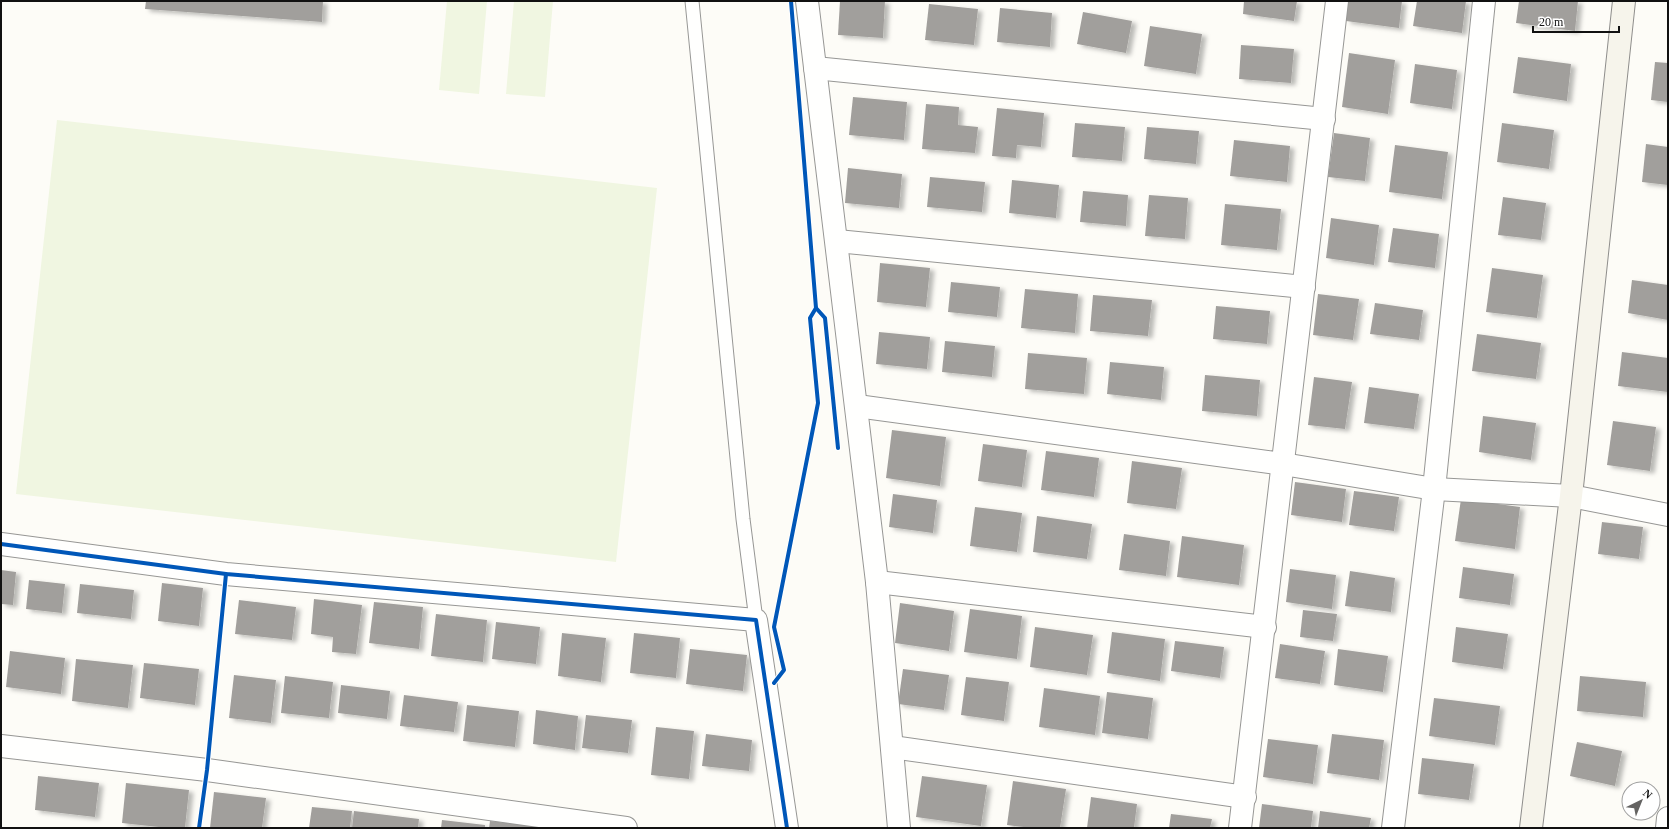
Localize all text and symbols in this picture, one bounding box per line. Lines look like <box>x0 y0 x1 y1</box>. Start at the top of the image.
scale bar <box>1533 8 1619 34</box>
text: 20 m <box>1539 15 1564 29</box>
north arrow <box>1621 781 1661 821</box>
text: N <box>1641 787 1655 801</box>

